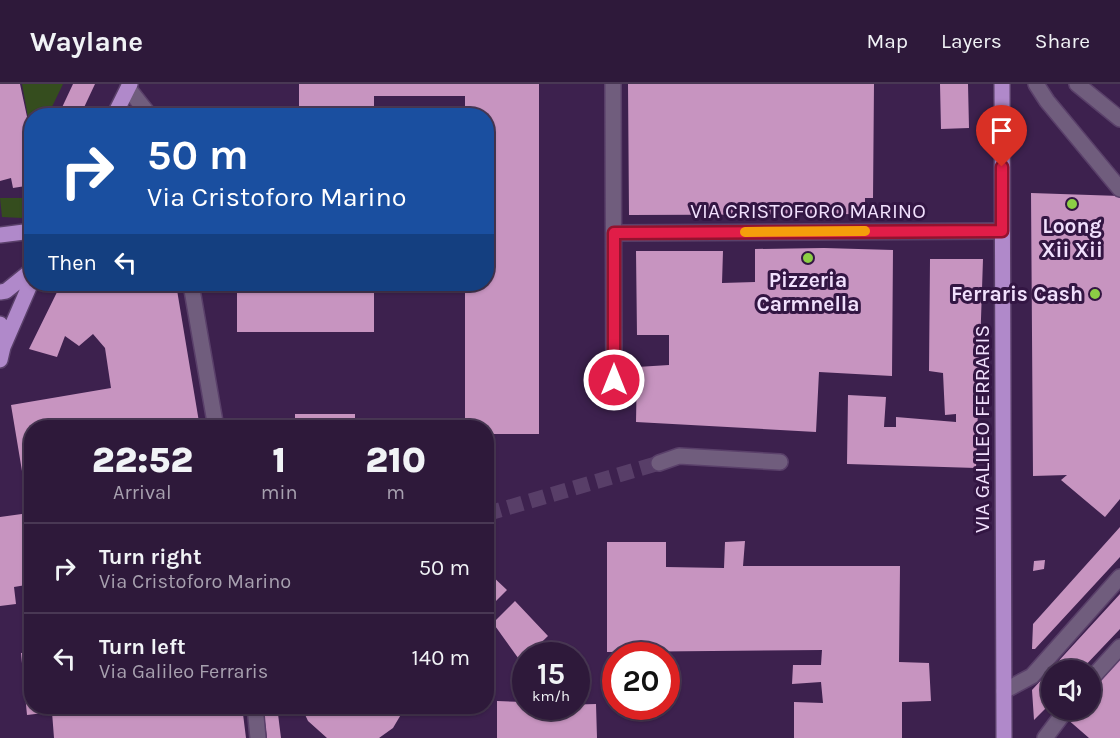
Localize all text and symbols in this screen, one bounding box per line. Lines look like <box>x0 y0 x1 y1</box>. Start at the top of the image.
text: Waylane <box>30 25 143 58</box>
text: Map <box>866 29 908 53</box>
text: Layers <box>941 29 1002 53</box>
text: Share <box>1035 29 1090 53</box>
pin <box>976 105 1027 167</box>
icon: arrive <box>985 114 1018 147</box>
text: 50 m <box>147 130 249 180</box>
icon: right <box>48 132 126 210</box>
text: Via Cristoforo Marino <box>147 181 406 213</box>
marker: Loong Xii Xii <box>1065 197 1079 211</box>
street label: VIA CRISTOFORO MARINO <box>690 199 926 223</box>
place label: Loong Xii Xii <box>1041 214 1103 262</box>
icon: left <box>109 246 142 279</box>
text: Then <box>48 250 97 276</box>
marker: Pizzeria Carmnella <box>801 251 815 265</box>
place label: Pizzeria Carmnella <box>756 268 860 316</box>
place label: Ferraris Cash <box>951 282 1083 306</box>
marker: Ferraris Cash <box>1088 287 1102 301</box>
street label: VIA GALILEO FERRARIS <box>970 325 994 533</box>
position arrow <box>582 348 646 412</box>
text: 22:52 <box>92 439 193 481</box>
text: 1 <box>272 439 286 481</box>
text: 210 <box>365 439 426 481</box>
text: Arrival <box>113 481 172 504</box>
text: min <box>261 481 297 504</box>
text: m <box>386 481 405 504</box>
text: Turn right <box>99 544 202 570</box>
icon: right <box>48 552 81 585</box>
text: 50 m <box>419 555 470 581</box>
text: Via Cristoforo Marino <box>99 570 291 593</box>
text: Turn left <box>99 634 186 660</box>
icon: left <box>48 642 81 675</box>
speed limit sign: 20 <box>602 642 680 720</box>
text: 140 m <box>412 645 470 671</box>
text: 15 <box>537 656 565 692</box>
text: Via Galileo Ferraris <box>99 660 268 683</box>
map controls <box>1041 660 1101 720</box>
button: sound <box>1041 660 1101 720</box>
text: km/h <box>532 687 570 705</box>

